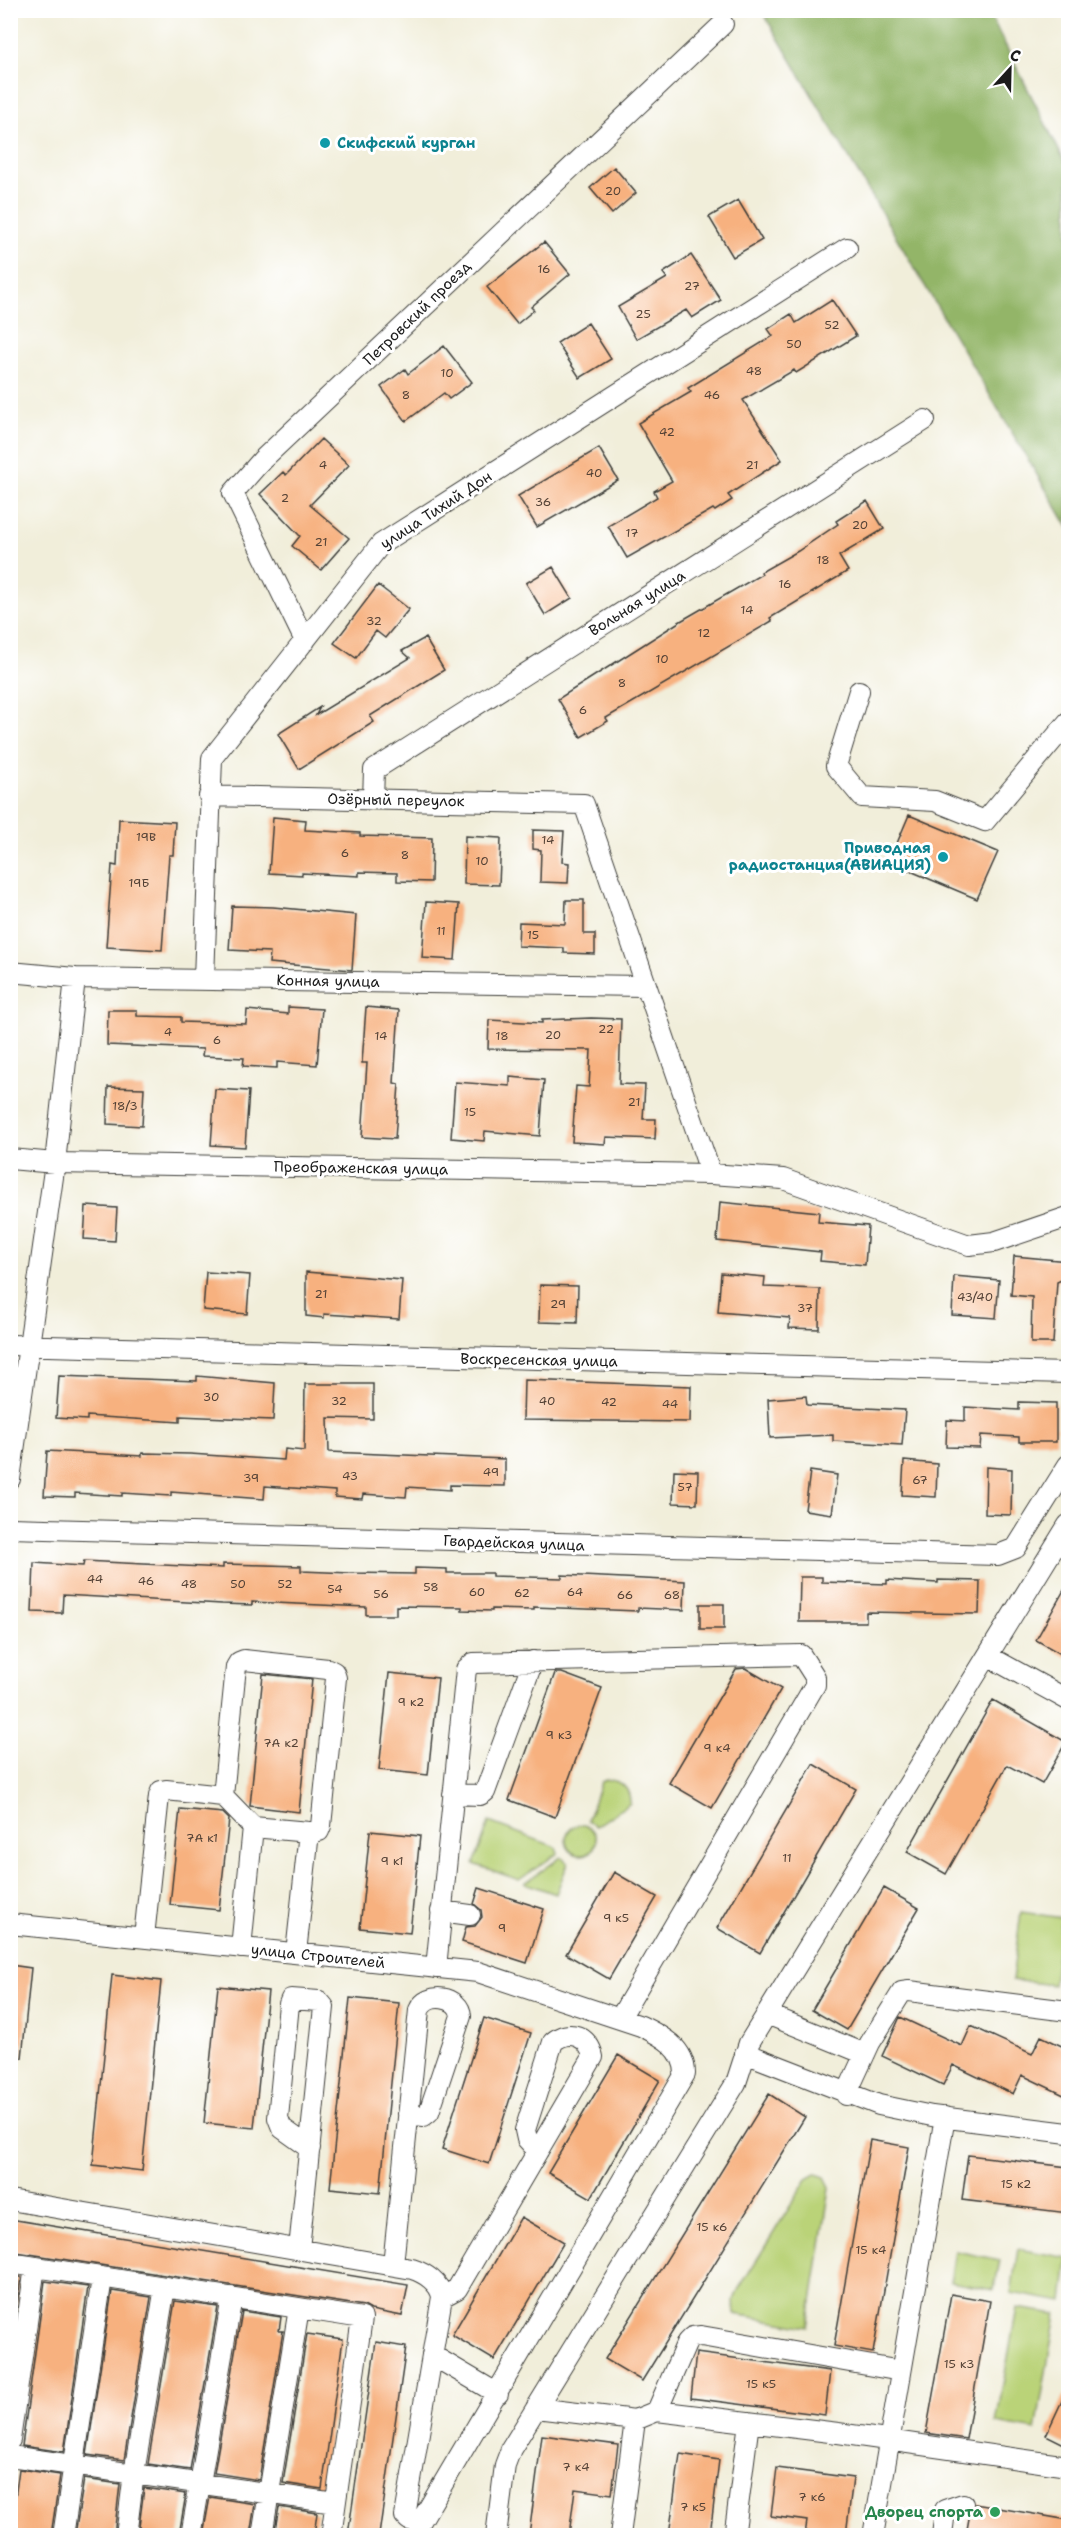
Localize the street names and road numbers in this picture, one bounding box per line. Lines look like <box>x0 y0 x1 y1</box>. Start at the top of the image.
street label: Петровский проезд <box>359 256 475 370</box>
street label: улица Тихий Дон <box>376 466 496 554</box>
street label: Вольная улица <box>585 565 690 641</box>
street label: Озёрный переулок <box>327 789 465 811</box>
street label: Конная улица <box>276 970 381 992</box>
street label: Преображенская улица <box>274 1156 449 1180</box>
street label: Воскресенская улица <box>460 1349 619 1371</box>
street label: Гвардейская улица <box>443 1531 586 1555</box>
street label: улица Строителей <box>250 1939 386 1973</box>

